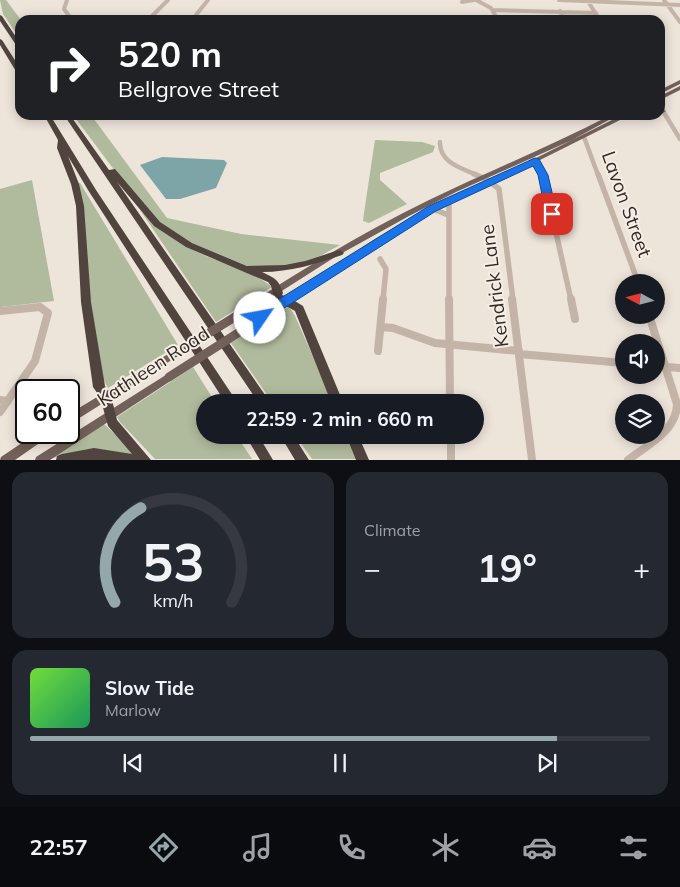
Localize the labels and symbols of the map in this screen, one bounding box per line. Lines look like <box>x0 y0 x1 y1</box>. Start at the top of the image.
street label: Lavon Street <box>597 148 657 261</box>
pin <box>531 193 573 235</box>
street label: Kendrick Lane <box>475 223 513 349</box>
north arrow <box>615 274 665 324</box>
position arrow <box>233 291 285 343</box>
street label: Kathleen Road <box>92 321 214 411</box>
speed limit sign: 60 <box>15 379 80 444</box>

